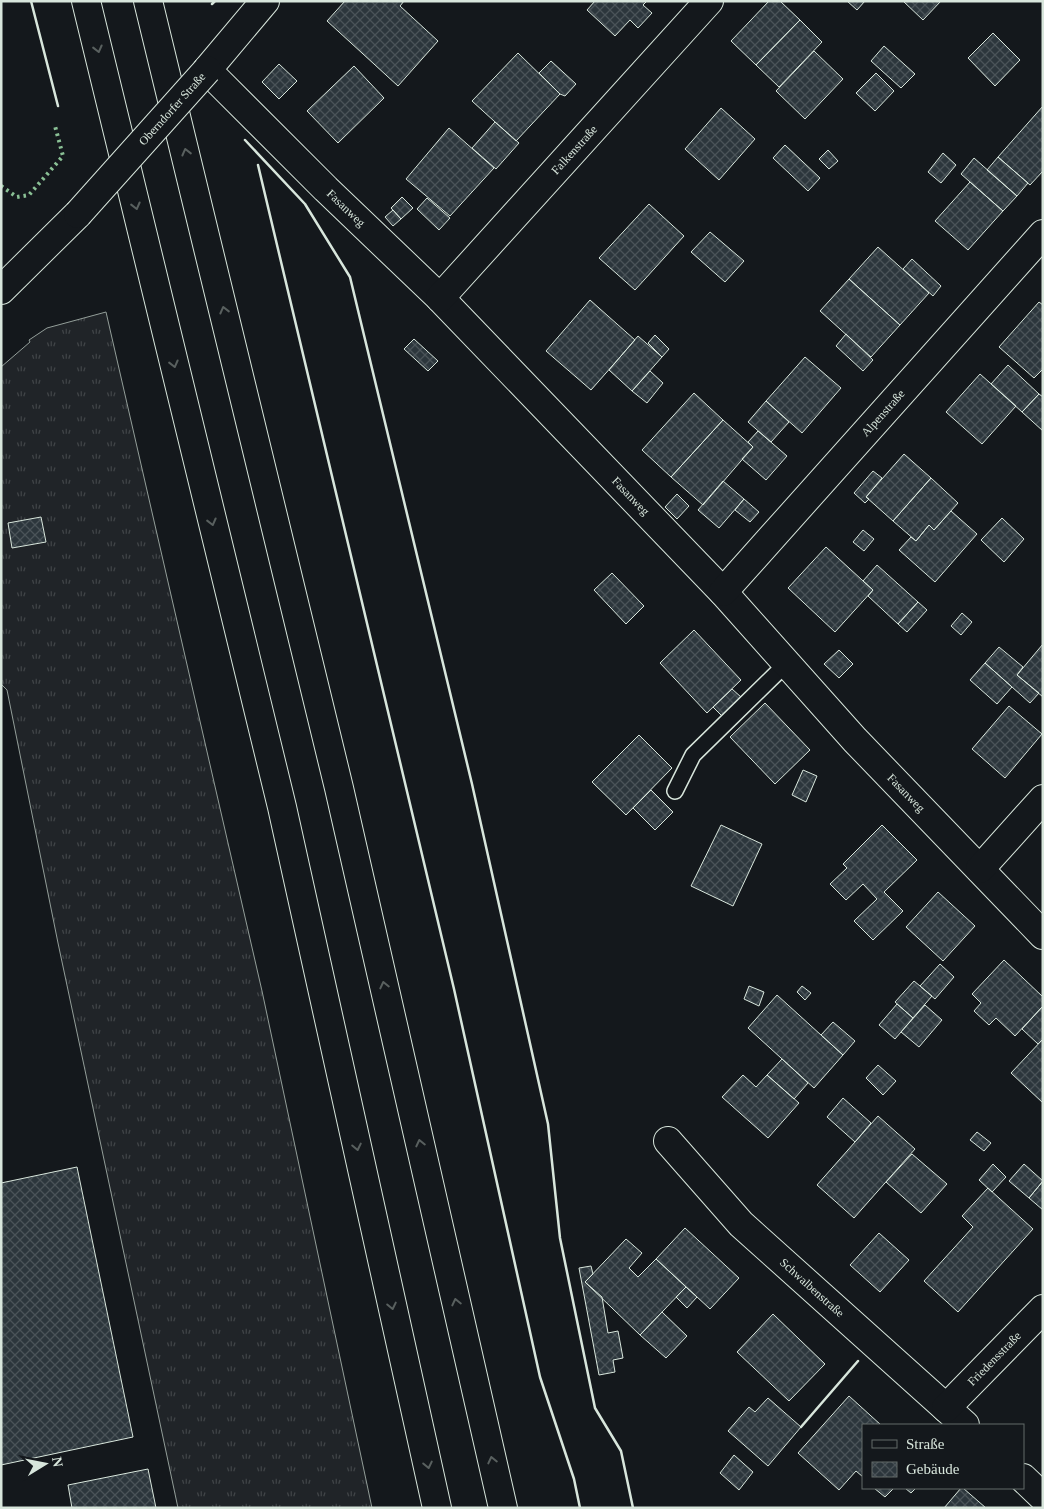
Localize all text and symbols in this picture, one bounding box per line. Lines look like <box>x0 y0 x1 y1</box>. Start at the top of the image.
one-way arrow <box>92 44 103 53</box>
street label: Oberndorfer Straße <box>136 70 208 148</box>
street label: Falkenstraße <box>548 122 600 177</box>
one-way arrow <box>181 147 192 156</box>
street label: Fasanweg <box>324 186 368 230</box>
one-way arrow <box>130 202 141 211</box>
one-way arrow <box>219 305 230 314</box>
one-way arrow <box>168 360 179 369</box>
street label: Alpenstraße <box>858 387 907 439</box>
street label: Fasanweg <box>609 474 652 518</box>
one-way arrow <box>207 518 217 526</box>
street label: Fasanweg <box>884 771 928 815</box>
one-way arrow <box>379 980 390 989</box>
one-way arrow <box>415 1139 426 1148</box>
one-way arrow <box>351 1143 362 1152</box>
street label: Schwalbenstraße <box>777 1255 847 1320</box>
one-way arrow <box>451 1297 462 1306</box>
one-way arrow <box>387 1302 397 1311</box>
street label: Friedensstraße <box>965 1329 1024 1389</box>
legend <box>862 1424 1024 1489</box>
text: Straße <box>906 1436 945 1452</box>
north arrow <box>20 1439 70 1489</box>
text: N <box>49 1456 66 1468</box>
one-way arrow <box>487 1456 498 1465</box>
one-way arrow <box>422 1460 432 1469</box>
text: Gebäude <box>906 1461 960 1477</box>

